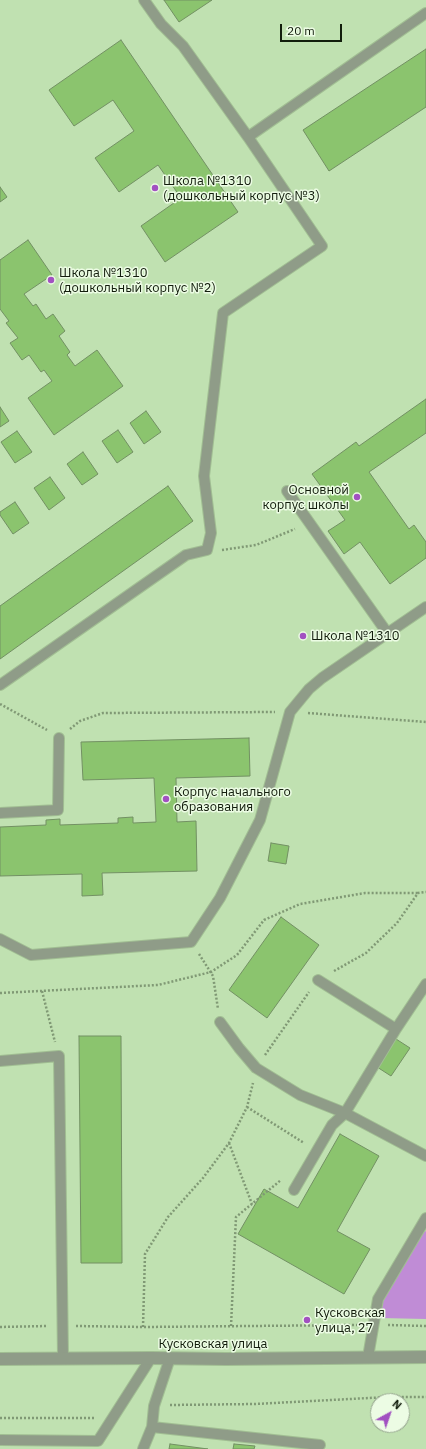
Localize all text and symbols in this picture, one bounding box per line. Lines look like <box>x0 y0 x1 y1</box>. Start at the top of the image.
scale bar <box>282 16 344 42</box>
text: 20 m <box>287 23 315 38</box>
place label: Школа №1310 (дошкольный корпус №3) <box>163 173 320 204</box>
marker: Школа №1310 (дошкольный корпус №3) <box>150 183 160 193</box>
place label: Школа №1310 (дошкольный корпус №2) <box>59 265 216 296</box>
marker: Школа №1310 (дошкольный корпус №2) <box>46 275 56 285</box>
place label: Основной корпус школы <box>263 482 349 513</box>
marker: Основной корпус школы <box>352 492 362 502</box>
place label: Школа №1310 <box>311 628 400 644</box>
marker: Школа №1310 <box>298 631 308 641</box>
place label: Корпус начального образования <box>174 784 291 815</box>
marker: Корпус начального образования <box>161 794 171 804</box>
place label: Кусковская улица, 27 <box>315 1305 385 1336</box>
marker: Кусковская улица, 27 <box>302 1315 312 1325</box>
street label: Кусковская улица <box>158 1336 268 1352</box>
north arrow <box>370 1393 410 1433</box>
text: N <box>390 1397 405 1412</box>

